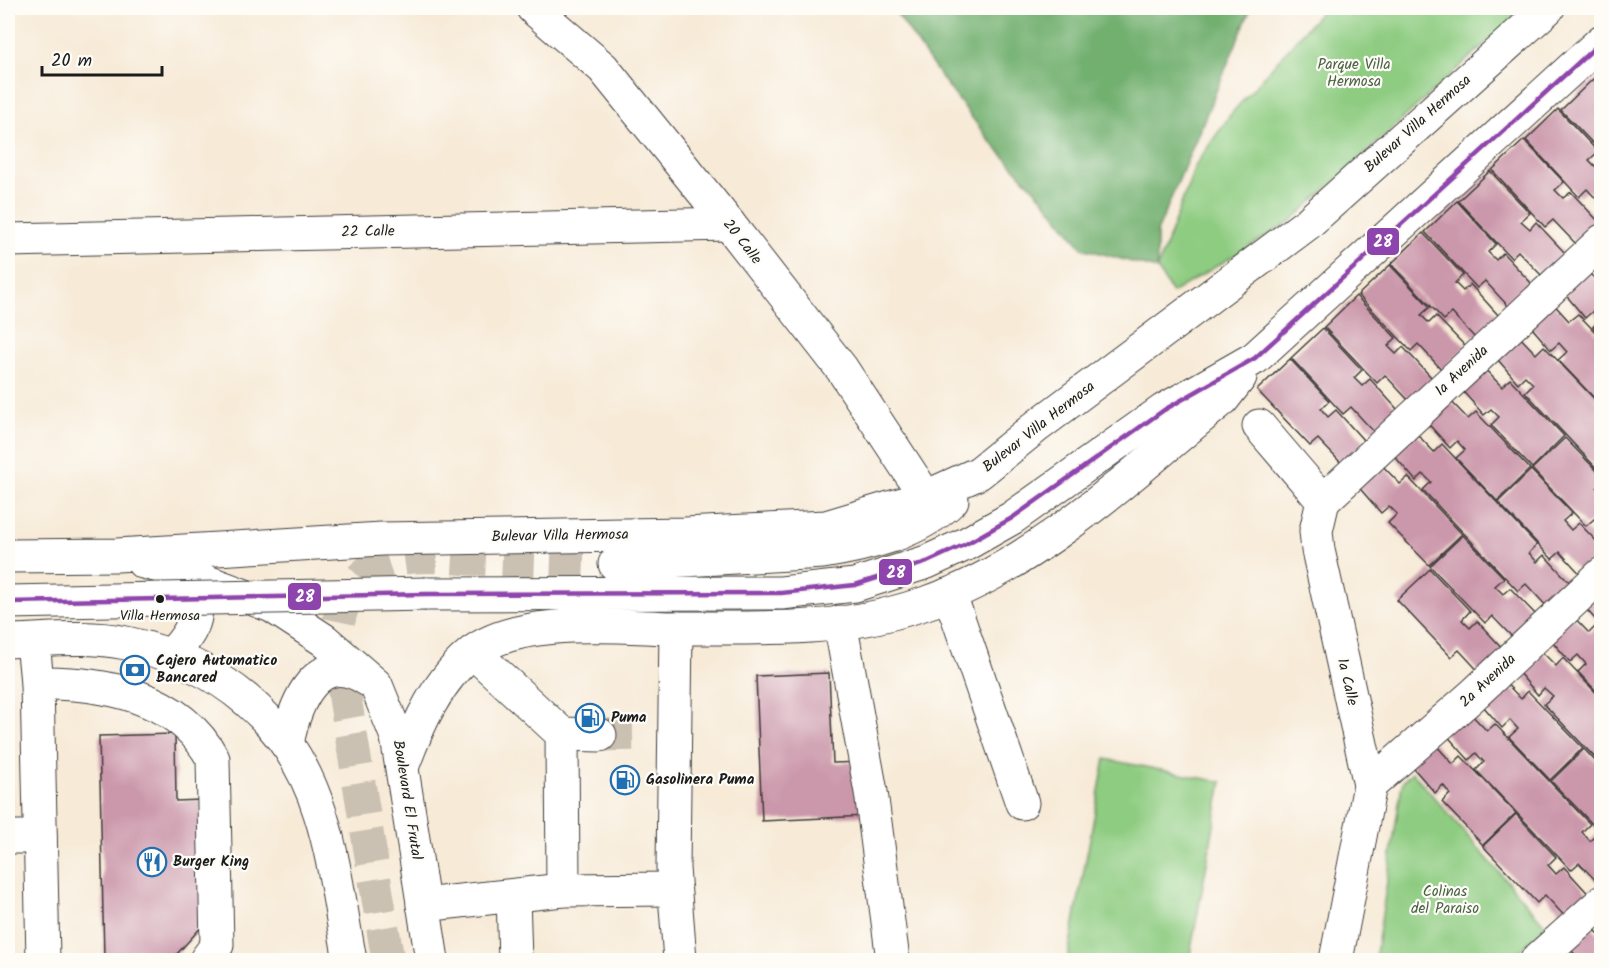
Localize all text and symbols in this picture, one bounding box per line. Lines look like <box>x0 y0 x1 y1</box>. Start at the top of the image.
scale bar <box>42 39 162 77</box>
text: 20 m <box>51 47 92 76</box>
park label: Parque Villa Hermosa <box>1317 53 1391 94</box>
street label: Bulevar Villa Hermosa <box>1359 69 1477 179</box>
street label: 20 Calle <box>716 214 768 270</box>
street label: 22 Calle <box>341 220 395 244</box>
line badge: 28 <box>1366 227 1400 256</box>
text: 28 <box>1374 230 1393 255</box>
street label: 1a Avenida <box>1430 340 1494 402</box>
street label: Bulevar Villa Hermosa <box>977 375 1101 479</box>
street label: Bulevar Villa Hermosa <box>491 523 629 549</box>
line badge: 28 <box>878 558 913 586</box>
text: 28 <box>887 561 906 586</box>
line badge: 28 <box>287 582 322 611</box>
text: 28 <box>296 585 315 610</box>
marker: Villa Hermosa <box>154 593 166 605</box>
place label: Villa Hermosa <box>120 605 200 627</box>
street label: 2a Avenida <box>1454 648 1522 714</box>
place label: Cajero Automatico Bancared <box>156 649 277 690</box>
bank icon: Cajero Automatico Bancared <box>119 654 151 686</box>
street label: 1a Calle <box>1330 656 1364 708</box>
fuel station icon: Puma <box>574 702 606 734</box>
place label: Puma <box>611 706 647 730</box>
street label: Boulevard El Frutal <box>386 738 428 862</box>
fuel station icon: Gasolinera Puma <box>609 764 641 796</box>
place label: Gasolinera Puma <box>646 768 755 792</box>
restaurant icon: Burger King <box>136 846 168 878</box>
place label: Burger King <box>173 850 249 874</box>
park label: Colinas del Paraiso <box>1411 880 1479 921</box>

